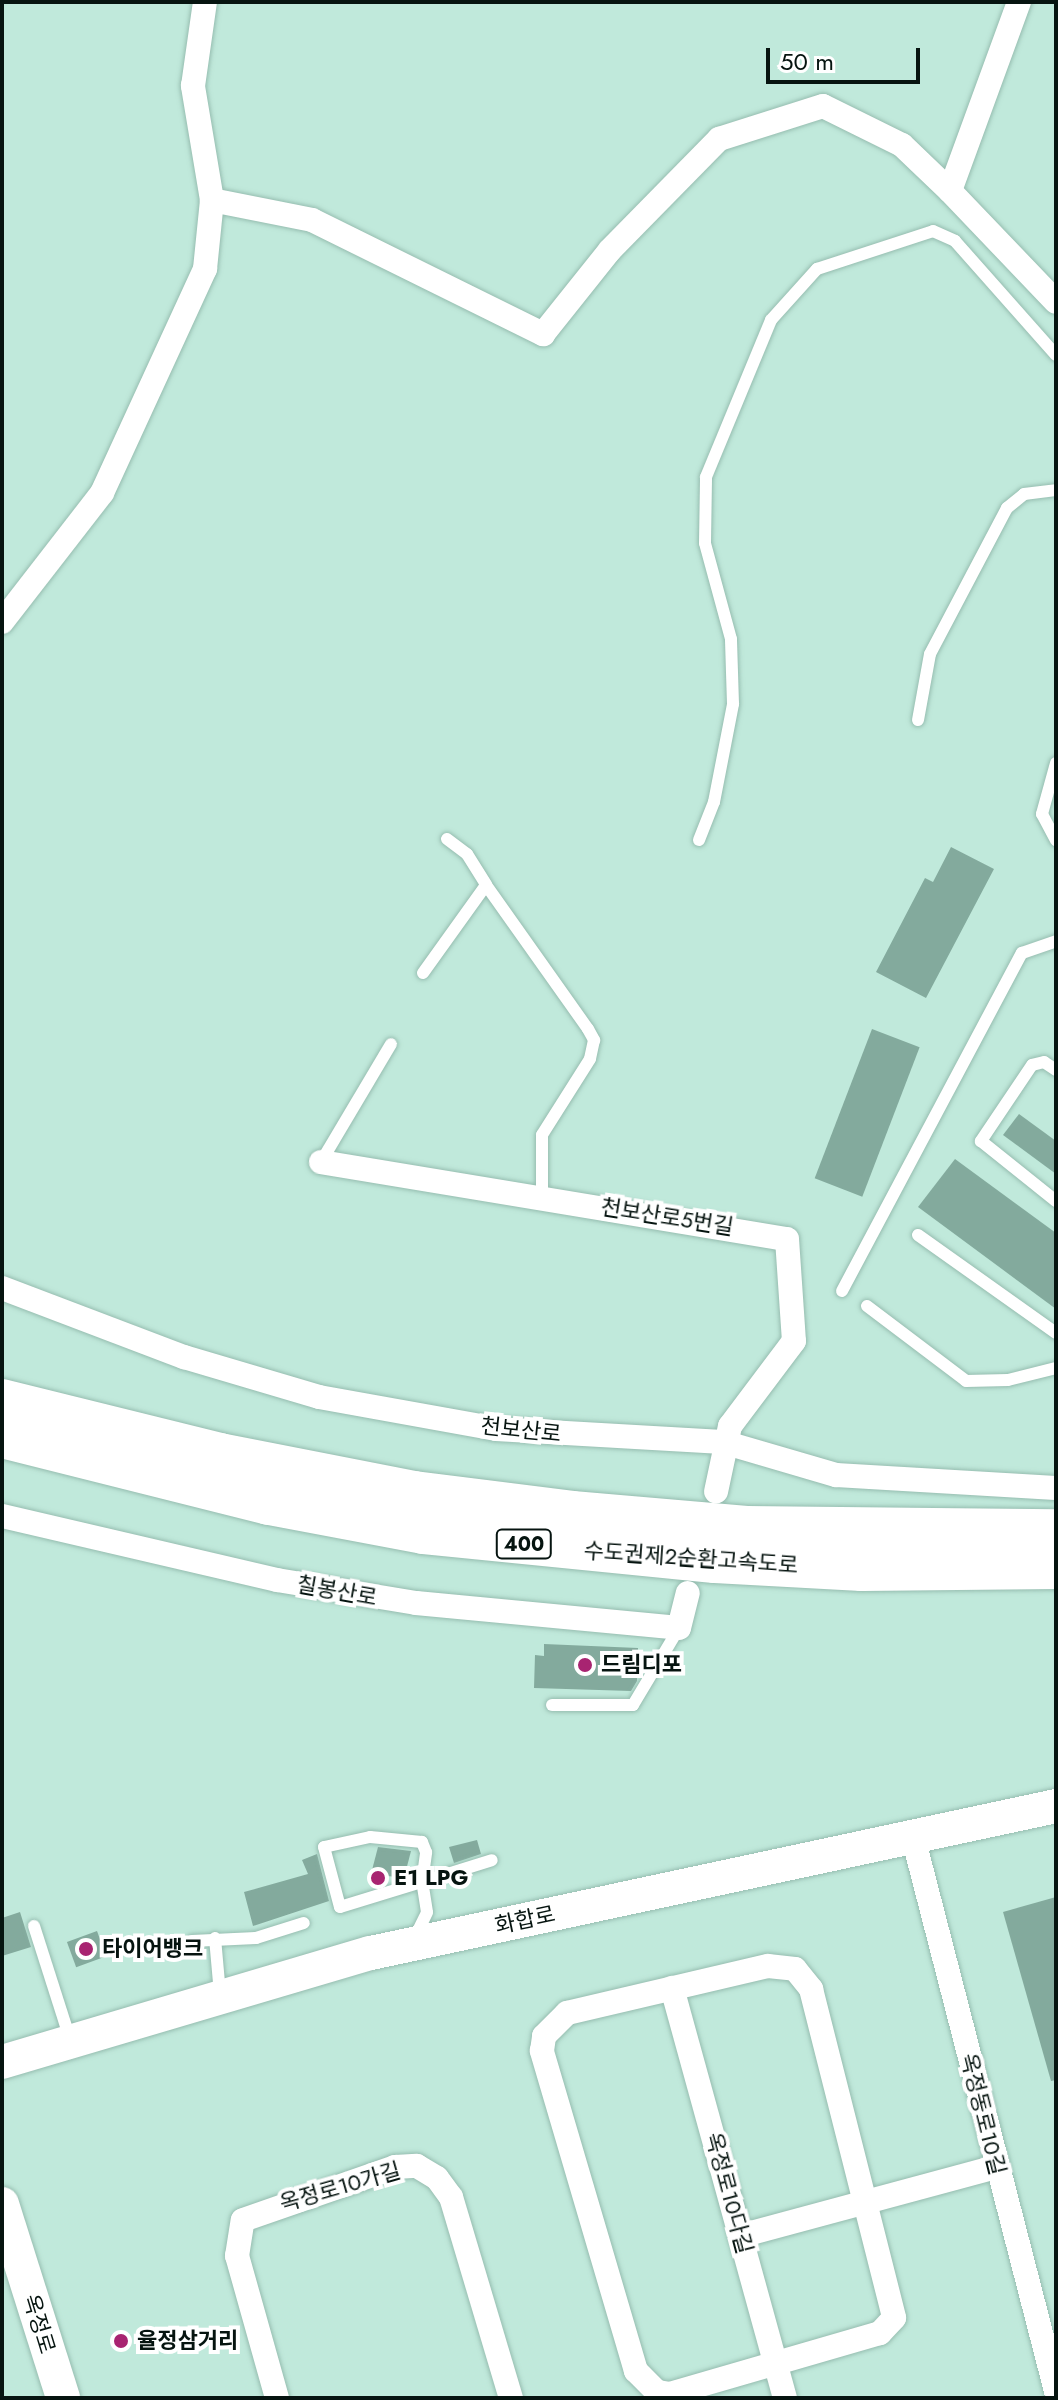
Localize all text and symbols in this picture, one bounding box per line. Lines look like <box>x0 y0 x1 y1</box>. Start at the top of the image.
scale bar <box>770 32 924 82</box>
text: 50 m <box>780 44 834 79</box>
street label: 천보산로5번길 <box>599 1193 735 1241</box>
street label: 천보산로 <box>479 1413 563 1447</box>
road number: 400 <box>494 1528 554 1560</box>
street label: 수도권제2순환고속도로 <box>583 1537 799 1579</box>
street label: 칠봉산로 <box>295 1571 379 1611</box>
place label: 드림디포 <box>601 1652 682 1678</box>
marker: 드림디포 <box>576 1656 594 1674</box>
place label: E1 LPG <box>394 1865 468 1891</box>
marker: E1 LPG <box>369 1869 387 1887</box>
street label: 화합로 <box>493 1901 557 1939</box>
place label: 타이어뱅크 <box>102 1936 203 1962</box>
marker: 타이어뱅크 <box>77 1940 95 1958</box>
street label: 옥정동로10길 <box>955 2051 1011 2177</box>
street label: 옥정로10다길 <box>700 2130 758 2256</box>
street label: 옥정로10가길 <box>277 2157 403 2217</box>
street label: 옥정로 <box>18 2291 60 2357</box>
place label: 율정삼거리 <box>137 2328 238 2354</box>
marker: 율정삼거리 <box>112 2332 130 2350</box>

